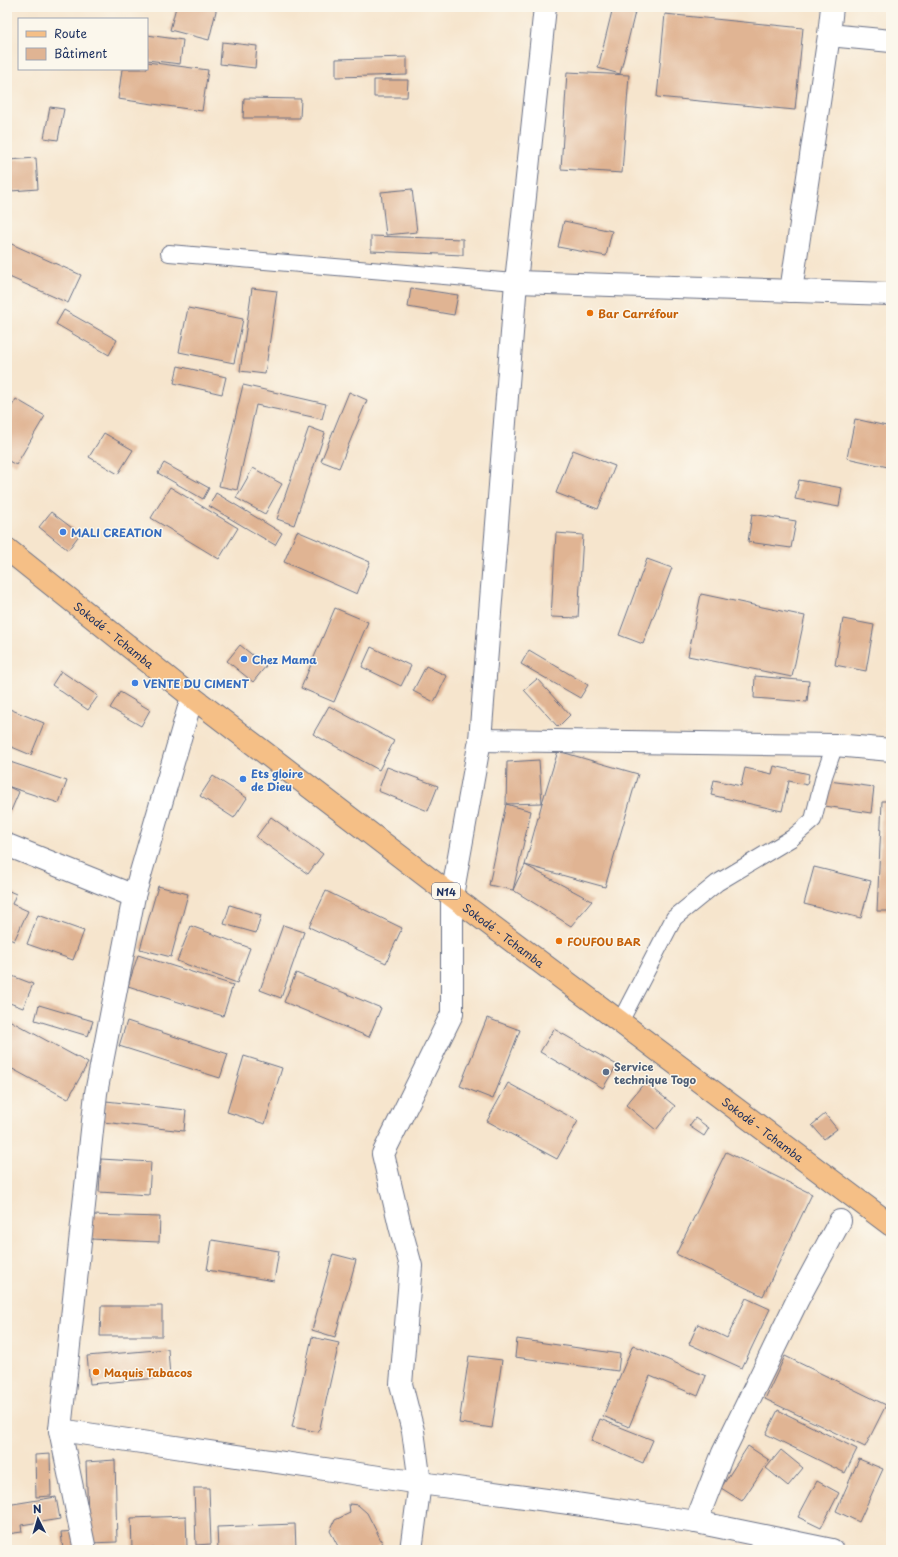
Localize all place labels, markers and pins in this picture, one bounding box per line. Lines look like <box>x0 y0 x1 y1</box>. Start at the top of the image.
place label: Bar Carréfour <box>598 305 679 322</box>
marker: Bar Carréfour <box>585 308 595 318</box>
place label: MALI CREATION <box>71 524 162 541</box>
marker: MALI CREATION <box>58 527 68 537</box>
place label: Chez Mama <box>252 651 317 668</box>
marker: Chez Mama <box>239 654 249 664</box>
place label: VENTE DU CIMENT <box>143 675 249 692</box>
marker: VENTE DU CIMENT <box>130 678 140 688</box>
place label: Ets gloire de Dieu <box>251 765 303 795</box>
marker: Ets gloire de Dieu <box>238 774 248 784</box>
place label: FOUFOU BAR <box>567 933 641 950</box>
marker: FOUFOU BAR <box>554 936 564 946</box>
place label: Service technique Togo <box>614 1058 696 1088</box>
marker: Service technique Togo <box>601 1067 611 1077</box>
place label: Maquis Tabacos <box>104 1364 193 1381</box>
marker: Maquis Tabacos <box>91 1367 101 1377</box>

